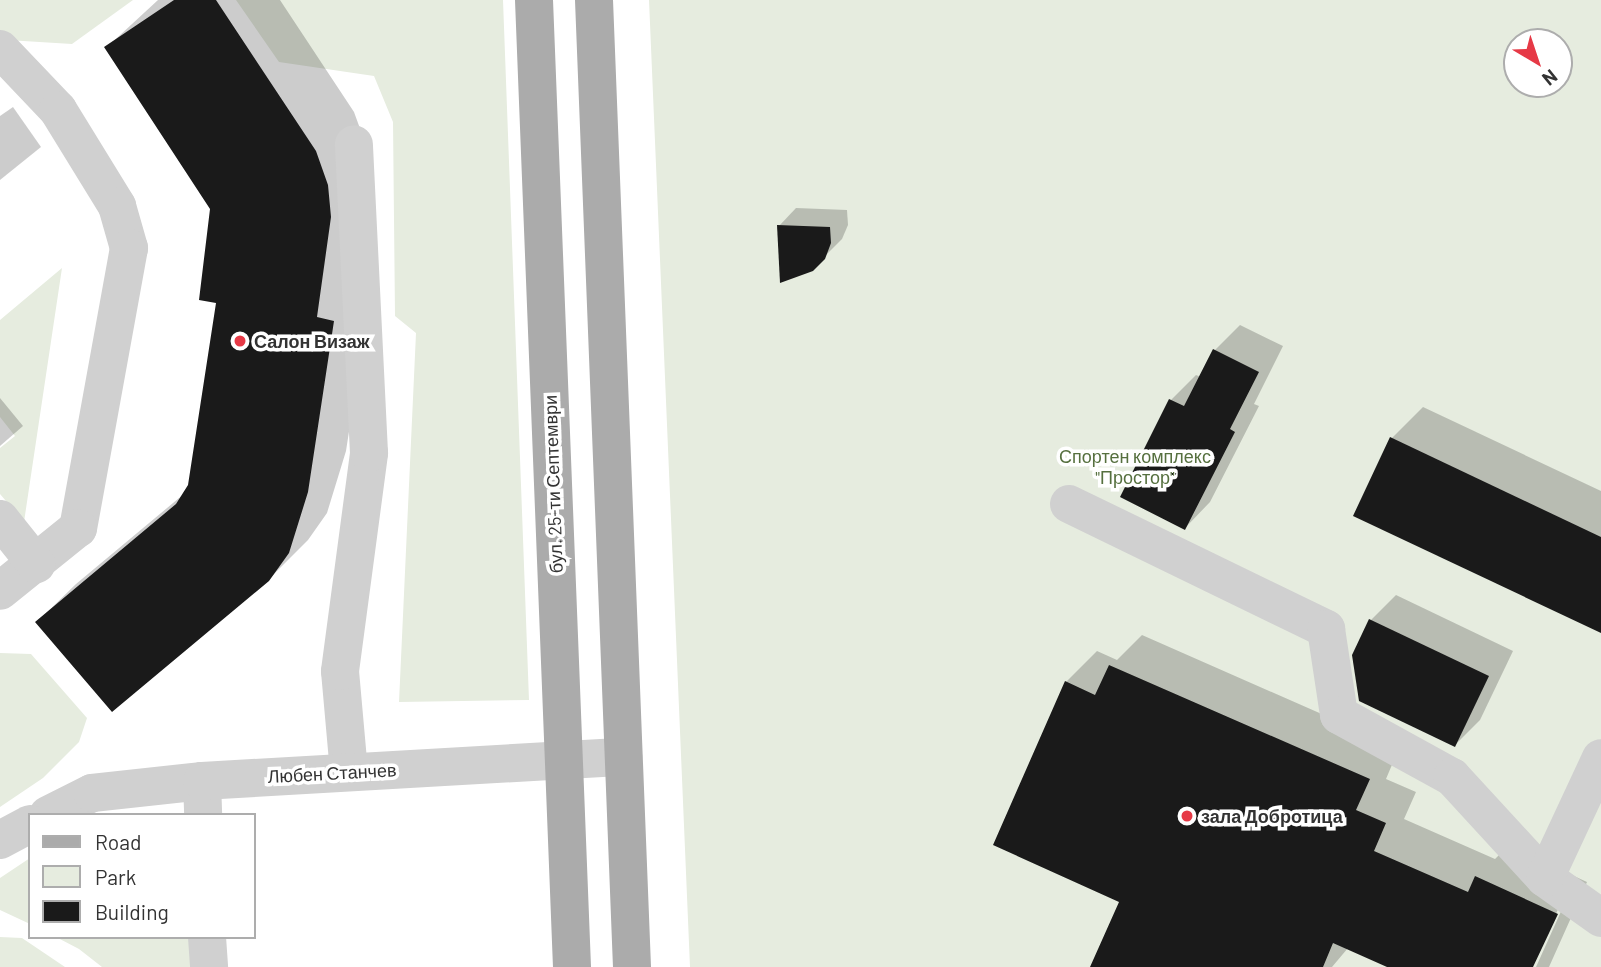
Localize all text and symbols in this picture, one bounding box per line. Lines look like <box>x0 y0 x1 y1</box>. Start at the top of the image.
north arrow <box>1503 28 1573 98</box>
text: N <box>1538 65 1562 91</box>
place label: Салон Визаж <box>254 330 369 352</box>
marker: Салон Визаж <box>232 333 248 349</box>
street label: бул. 25-ти Септември <box>539 395 567 573</box>
park label: Спортен комплекс "Простор" <box>1059 446 1211 489</box>
street label: Любен Станчев <box>267 759 397 787</box>
place label: зала Добротица <box>1201 805 1343 827</box>
marker: зала Добротица <box>1179 808 1195 824</box>
legend <box>28 813 256 939</box>
text: Road <box>95 829 141 854</box>
text: Park <box>95 864 136 889</box>
text: Building <box>95 899 169 924</box>

